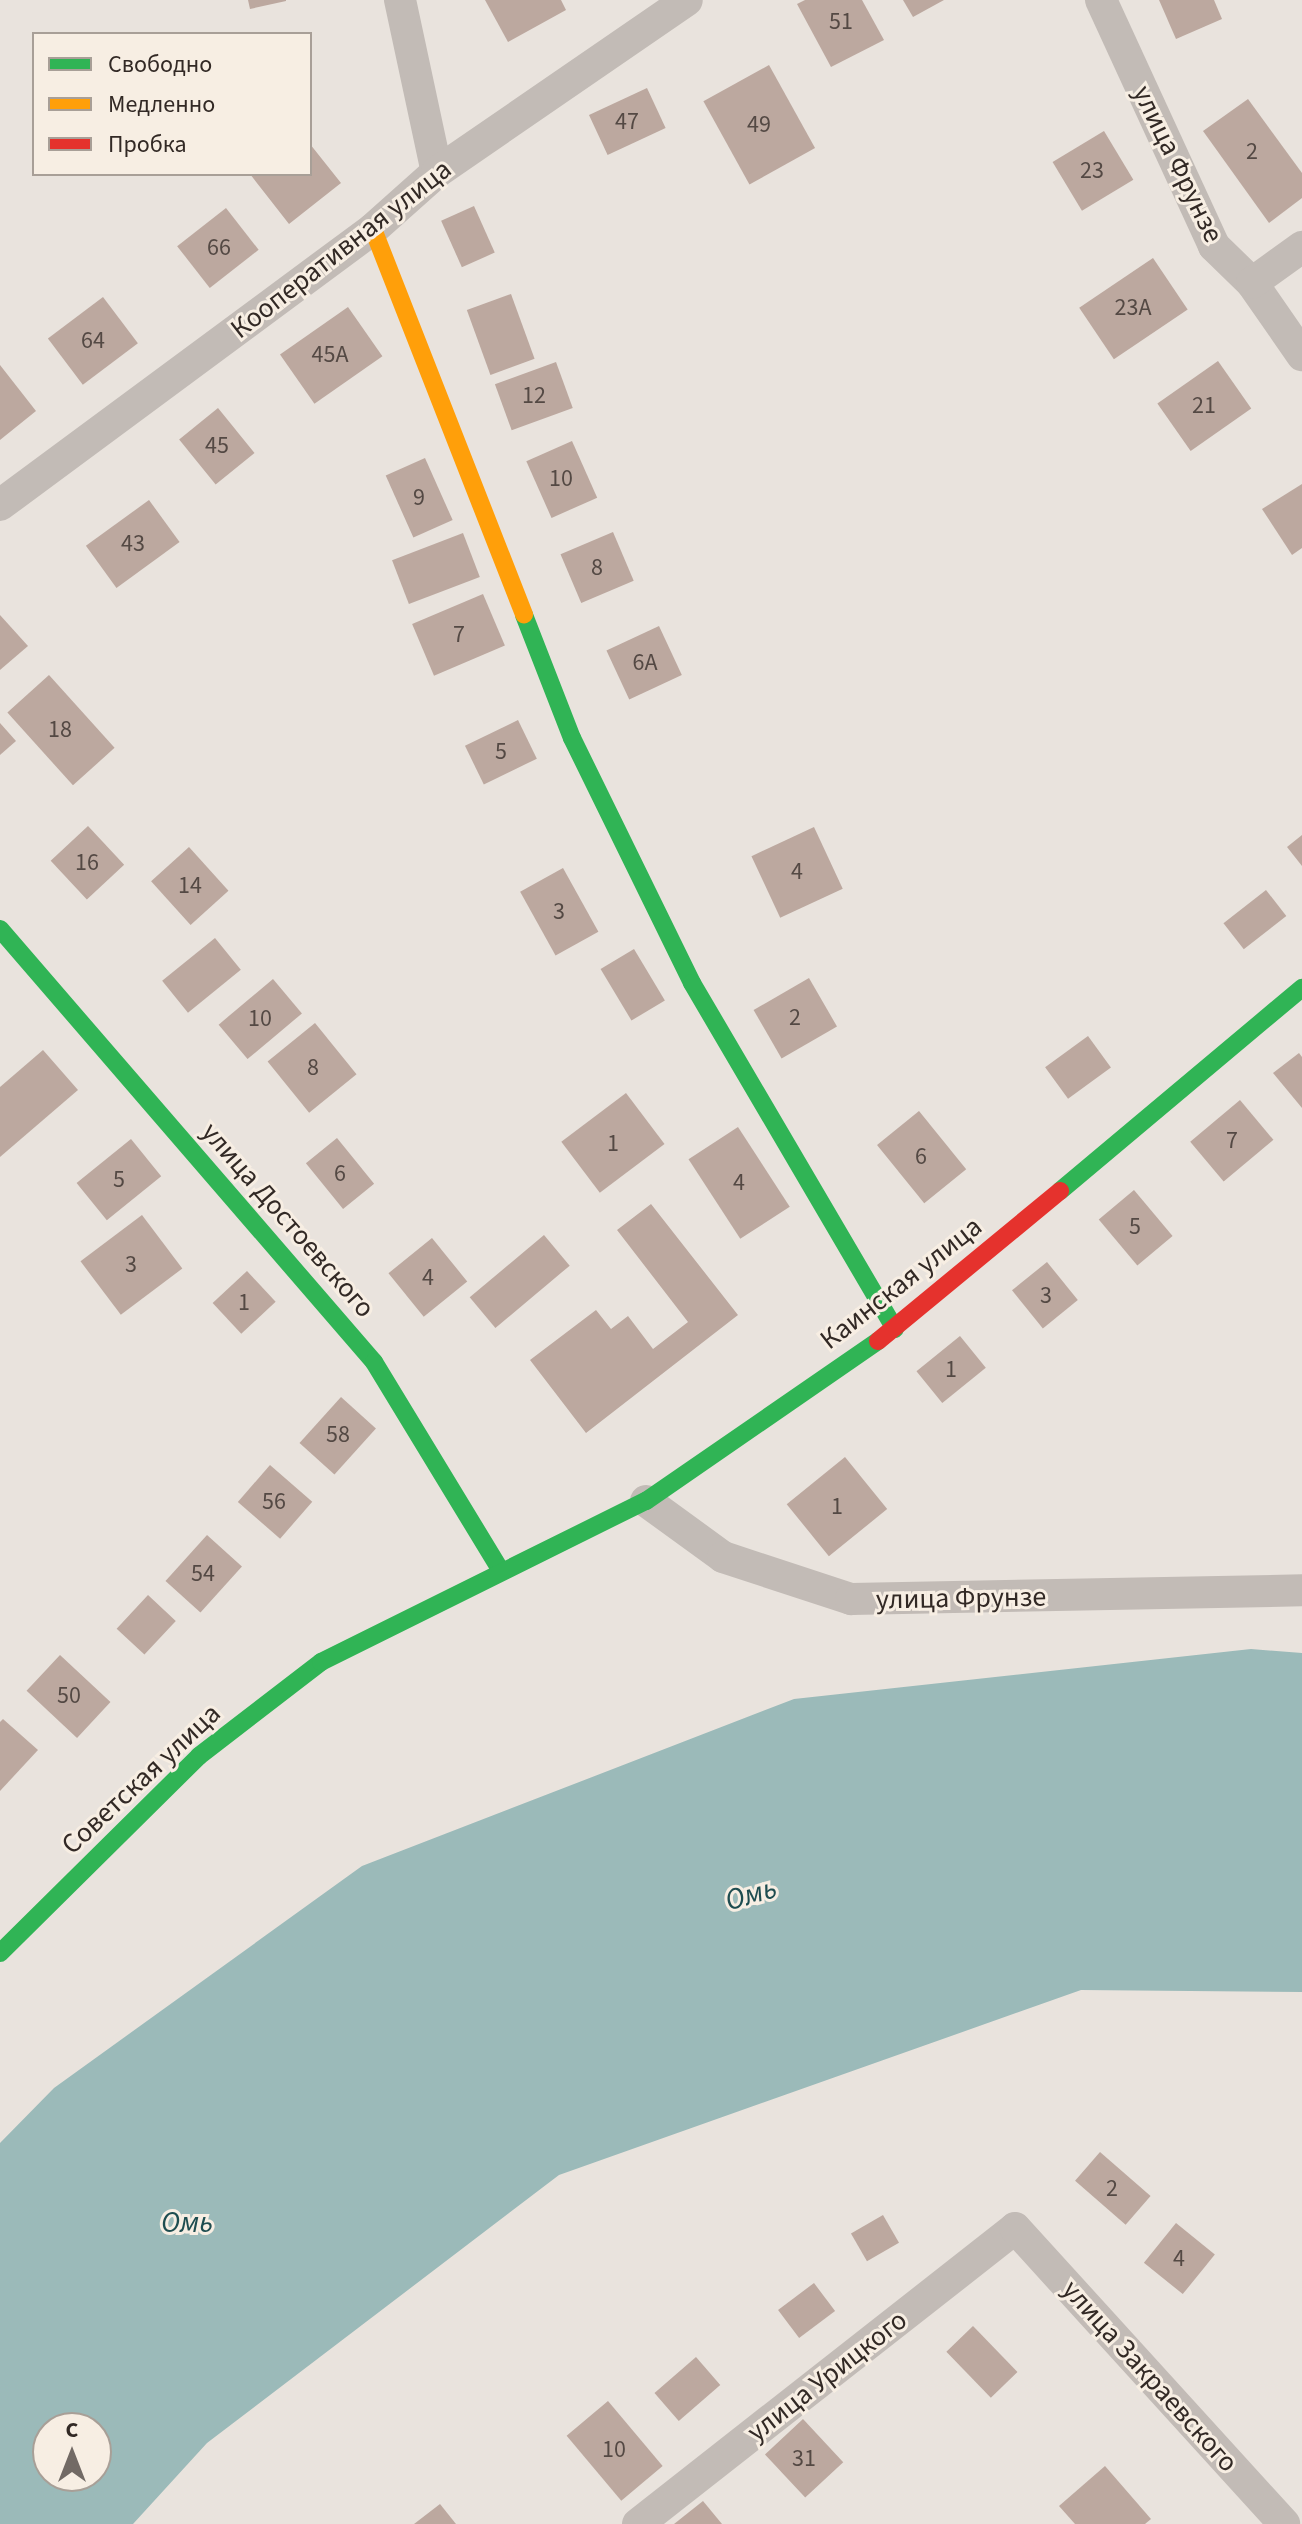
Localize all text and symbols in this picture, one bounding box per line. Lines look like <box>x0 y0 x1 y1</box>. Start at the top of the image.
house number: 51 <box>829 8 853 36</box>
legend <box>32 32 312 176</box>
text: Свободно <box>108 47 212 82</box>
street label: улица Фрунзе <box>1126 80 1230 248</box>
text: Медленно <box>108 87 215 122</box>
house number: 47 <box>615 108 639 136</box>
house number: 49 <box>747 111 771 139</box>
text: Пробка <box>108 127 187 162</box>
house number: 2 <box>1246 138 1258 166</box>
street label: Кооперативная улица <box>224 152 458 346</box>
house number: 23 <box>1080 157 1104 185</box>
house number: 66 <box>207 234 231 262</box>
house number: 23А <box>1115 294 1151 322</box>
house number: 64 <box>81 327 105 355</box>
house number: 45А <box>312 341 348 369</box>
house number: 12 <box>522 382 546 410</box>
house number: 21 <box>1192 392 1216 420</box>
house number: 45 <box>205 432 229 460</box>
house number: 10 <box>549 465 573 493</box>
house number: 9 <box>413 484 425 512</box>
house number: 43 <box>121 530 145 558</box>
house number: 8 <box>591 554 603 582</box>
house number: 7 <box>453 621 465 649</box>
house number: 6А <box>633 649 657 677</box>
house number: 18 <box>48 716 72 744</box>
house number: 5 <box>495 738 507 766</box>
house number: 16 <box>75 849 99 877</box>
house number: 4 <box>791 858 803 886</box>
house number: 14 <box>178 872 202 900</box>
house number: 3 <box>553 898 565 926</box>
house number: 2 <box>789 1004 801 1032</box>
house number: 10 <box>248 1005 272 1033</box>
house number: 8 <box>307 1054 319 1082</box>
street label: улица Достоевского <box>194 1116 382 1324</box>
house number: 7 <box>1226 1127 1238 1155</box>
house number: 1 <box>607 1130 619 1158</box>
house number: 6 <box>915 1143 927 1171</box>
house number: 6 <box>334 1160 346 1188</box>
house number: 5 <box>113 1166 125 1194</box>
house number: 4 <box>733 1169 745 1197</box>
street label: Каинская улица <box>814 1210 988 1356</box>
house number: 5 <box>1129 1213 1141 1241</box>
house number: 3 <box>125 1251 137 1279</box>
house number: 4 <box>422 1264 434 1292</box>
house number: 3 <box>1040 1282 1052 1310</box>
house number: 1 <box>238 1289 250 1317</box>
house number: 1 <box>945 1356 957 1384</box>
house number: 58 <box>326 1421 350 1449</box>
house number: 56 <box>262 1488 286 1516</box>
house number: 1 <box>831 1493 843 1521</box>
house number: 54 <box>191 1560 215 1588</box>
street label: улица Фрунзе <box>876 1580 1046 1616</box>
house number: 50 <box>57 1682 81 1710</box>
street label: Советская улица <box>54 1697 228 1861</box>
water label: Омь <box>721 1871 781 1919</box>
house number: 2 <box>1106 2175 1118 2203</box>
water label: Омь <box>161 2205 213 2241</box>
house number: 4 <box>1173 2245 1185 2273</box>
street label: улица Закраевского <box>1055 2273 1245 2479</box>
street label: улица Урицкого <box>740 2303 914 2449</box>
north arrow <box>32 2412 112 2492</box>
text: С <box>66 2414 78 2446</box>
house number: 10 <box>602 2436 626 2464</box>
house number: 31 <box>792 2445 816 2473</box>

